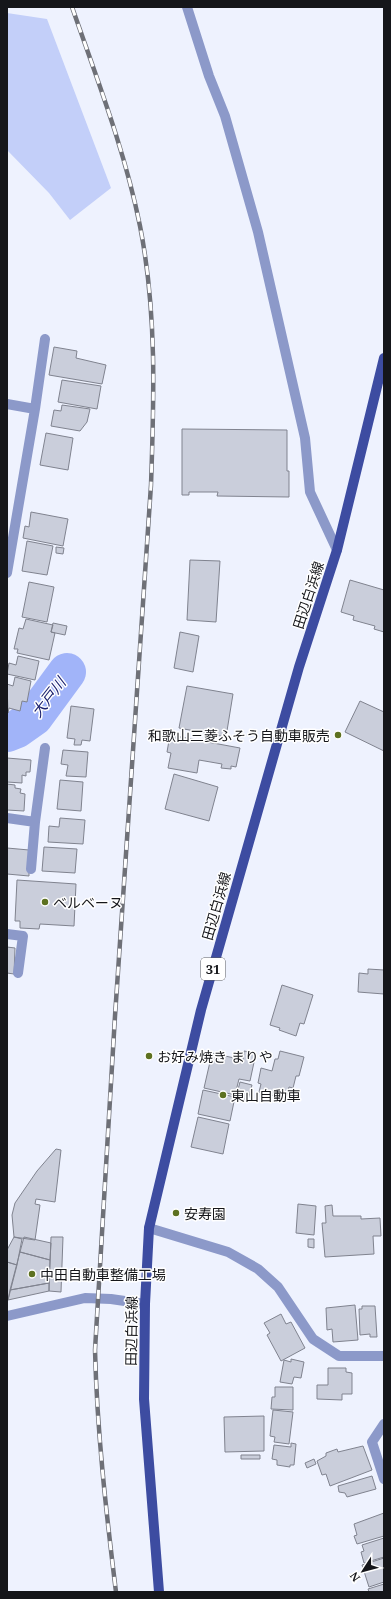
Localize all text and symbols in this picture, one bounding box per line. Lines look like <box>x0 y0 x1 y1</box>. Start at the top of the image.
street label: 田辺白浜線 <box>288 559 328 631</box>
water label: 大戸川 <box>26 672 71 721</box>
place label: 和歌山三菱ふそう自動車販売 <box>148 726 330 745</box>
marker: 和歌山三菱ふそう自動車販売 <box>333 730 343 740</box>
street label: 田辺白浜線 <box>197 870 235 942</box>
place label: ベルベーヌ <box>53 893 123 912</box>
marker: ベルベーヌ <box>40 897 50 907</box>
road number: 31 <box>201 958 225 980</box>
place label: お好み焼き まりや <box>157 1047 273 1066</box>
marker: お好み焼き まりや <box>144 1051 154 1061</box>
place label: 東山自動車 <box>231 1086 301 1105</box>
marker: 東山自動車 <box>218 1090 228 1100</box>
place label: 安寿園 <box>184 1204 226 1223</box>
marker: 安寿園 <box>171 1208 181 1218</box>
place label: 中田自動車整備工場 <box>40 1265 166 1284</box>
marker: 中田自動車整備工場 <box>27 1269 37 1279</box>
street label: 田辺白浜線 <box>121 1296 141 1366</box>
north arrow <box>343 1551 383 1591</box>
text: N <box>346 1569 363 1585</box>

